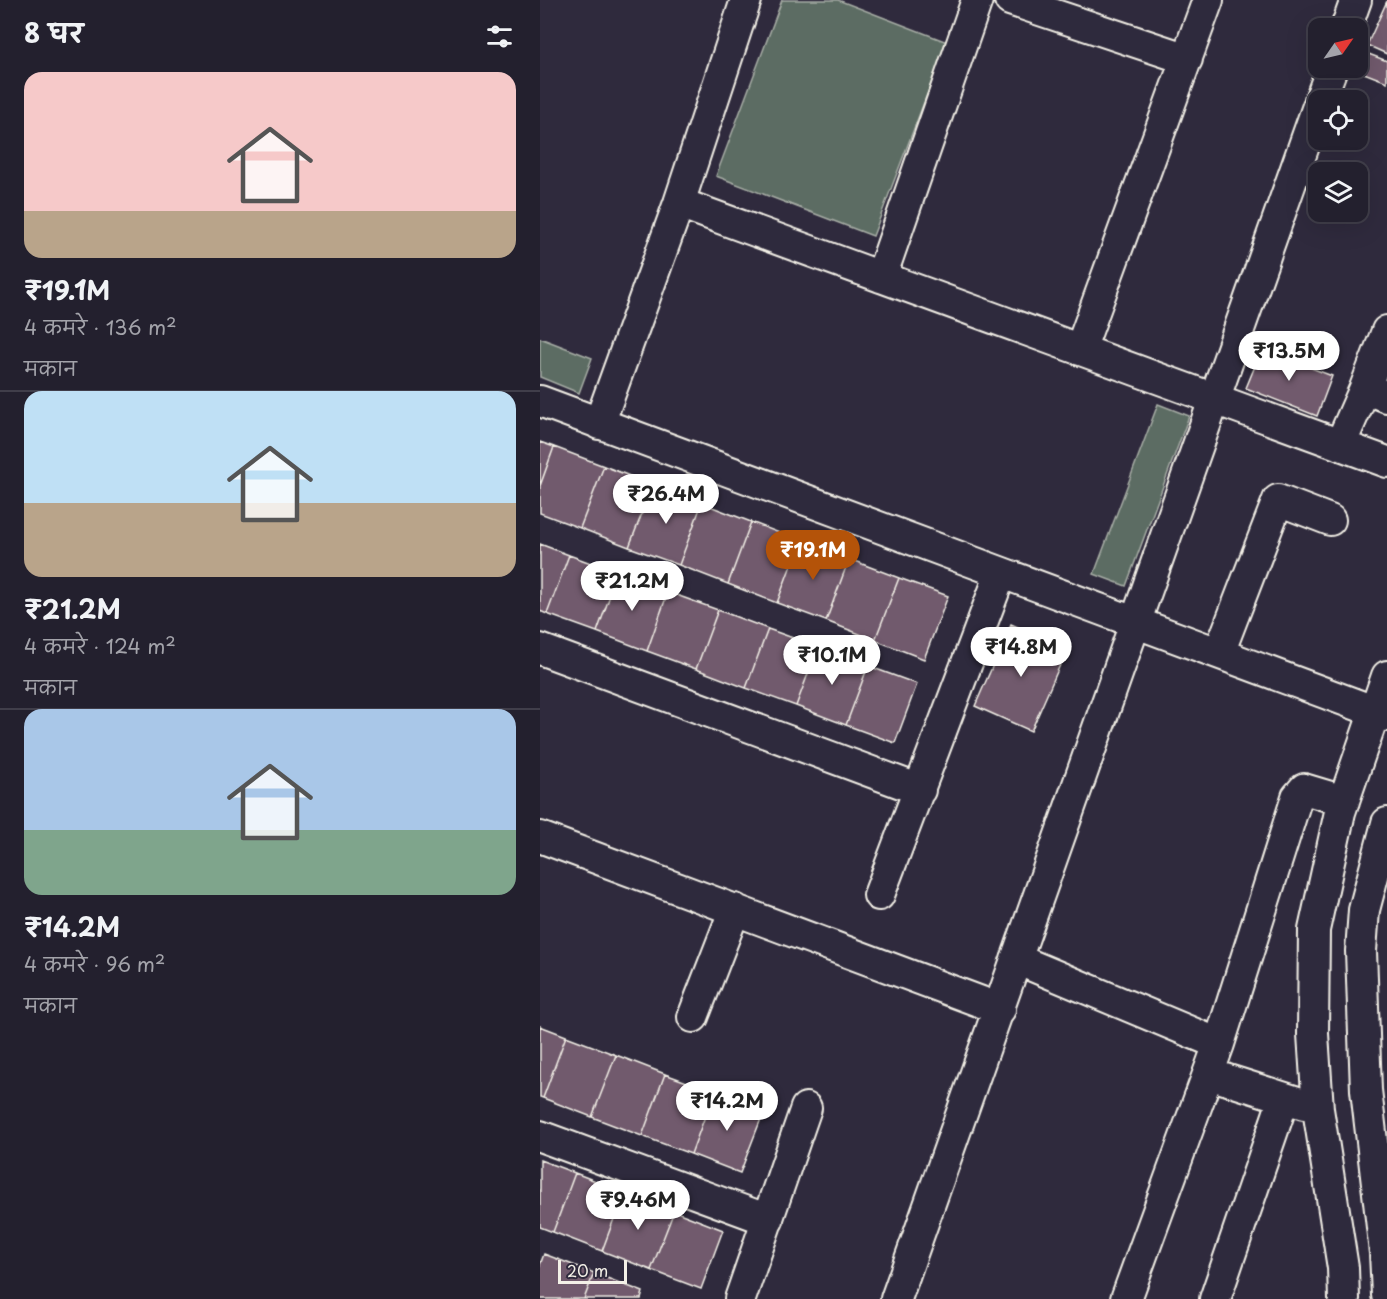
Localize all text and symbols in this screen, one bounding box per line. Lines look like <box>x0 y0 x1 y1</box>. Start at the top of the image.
text: 8 घर <box>24 13 83 52</box>
north arrow <box>1308 18 1368 78</box>
map controls <box>1308 18 1368 222</box>
icon: filters <box>483 20 516 53</box>
button: locate <box>1308 90 1368 150</box>
icon: home <box>216 111 324 219</box>
button: layers <box>1308 162 1368 222</box>
text: ₹19.1M <box>24 270 110 309</box>
text: 4 कमरे · 136 m² <box>24 312 176 342</box>
pin: ₹13.5M <box>1240 331 1338 382</box>
text: ₹13.5M <box>1253 335 1325 365</box>
text: मकान <box>24 353 77 383</box>
icon: home <box>216 430 324 538</box>
pin: ₹26.4M <box>617 474 715 525</box>
text: ₹26.4M <box>627 478 705 508</box>
pin: ₹19.1M <box>764 530 862 581</box>
text: ₹19.1M <box>780 534 846 564</box>
pin: ₹21.2M <box>583 561 681 612</box>
text: ₹21.2M <box>595 565 669 595</box>
text: ₹21.2M <box>24 589 121 628</box>
pin: ₹14.8M <box>972 627 1070 678</box>
text: 4 कमरे · 124 m² <box>24 631 176 661</box>
text: ₹14.8M <box>985 631 1057 661</box>
pin: ₹10.1M <box>783 635 881 686</box>
text: ₹10.1M <box>797 639 867 669</box>
text: मकान <box>24 672 77 702</box>
icon: home <box>216 748 324 856</box>
text: ₹14.2M <box>24 907 120 946</box>
text: 4 कमरे · 96 m² <box>24 949 165 979</box>
text: मकान <box>24 990 77 1020</box>
pin: ₹14.2M <box>678 1081 776 1132</box>
text: ₹14.2M <box>690 1085 764 1115</box>
pin: ₹9.46M <box>589 1180 687 1231</box>
text: ₹9.46M <box>600 1184 676 1214</box>
scale bar <box>558 1257 627 1284</box>
text: 20 m <box>567 1258 608 1282</box>

